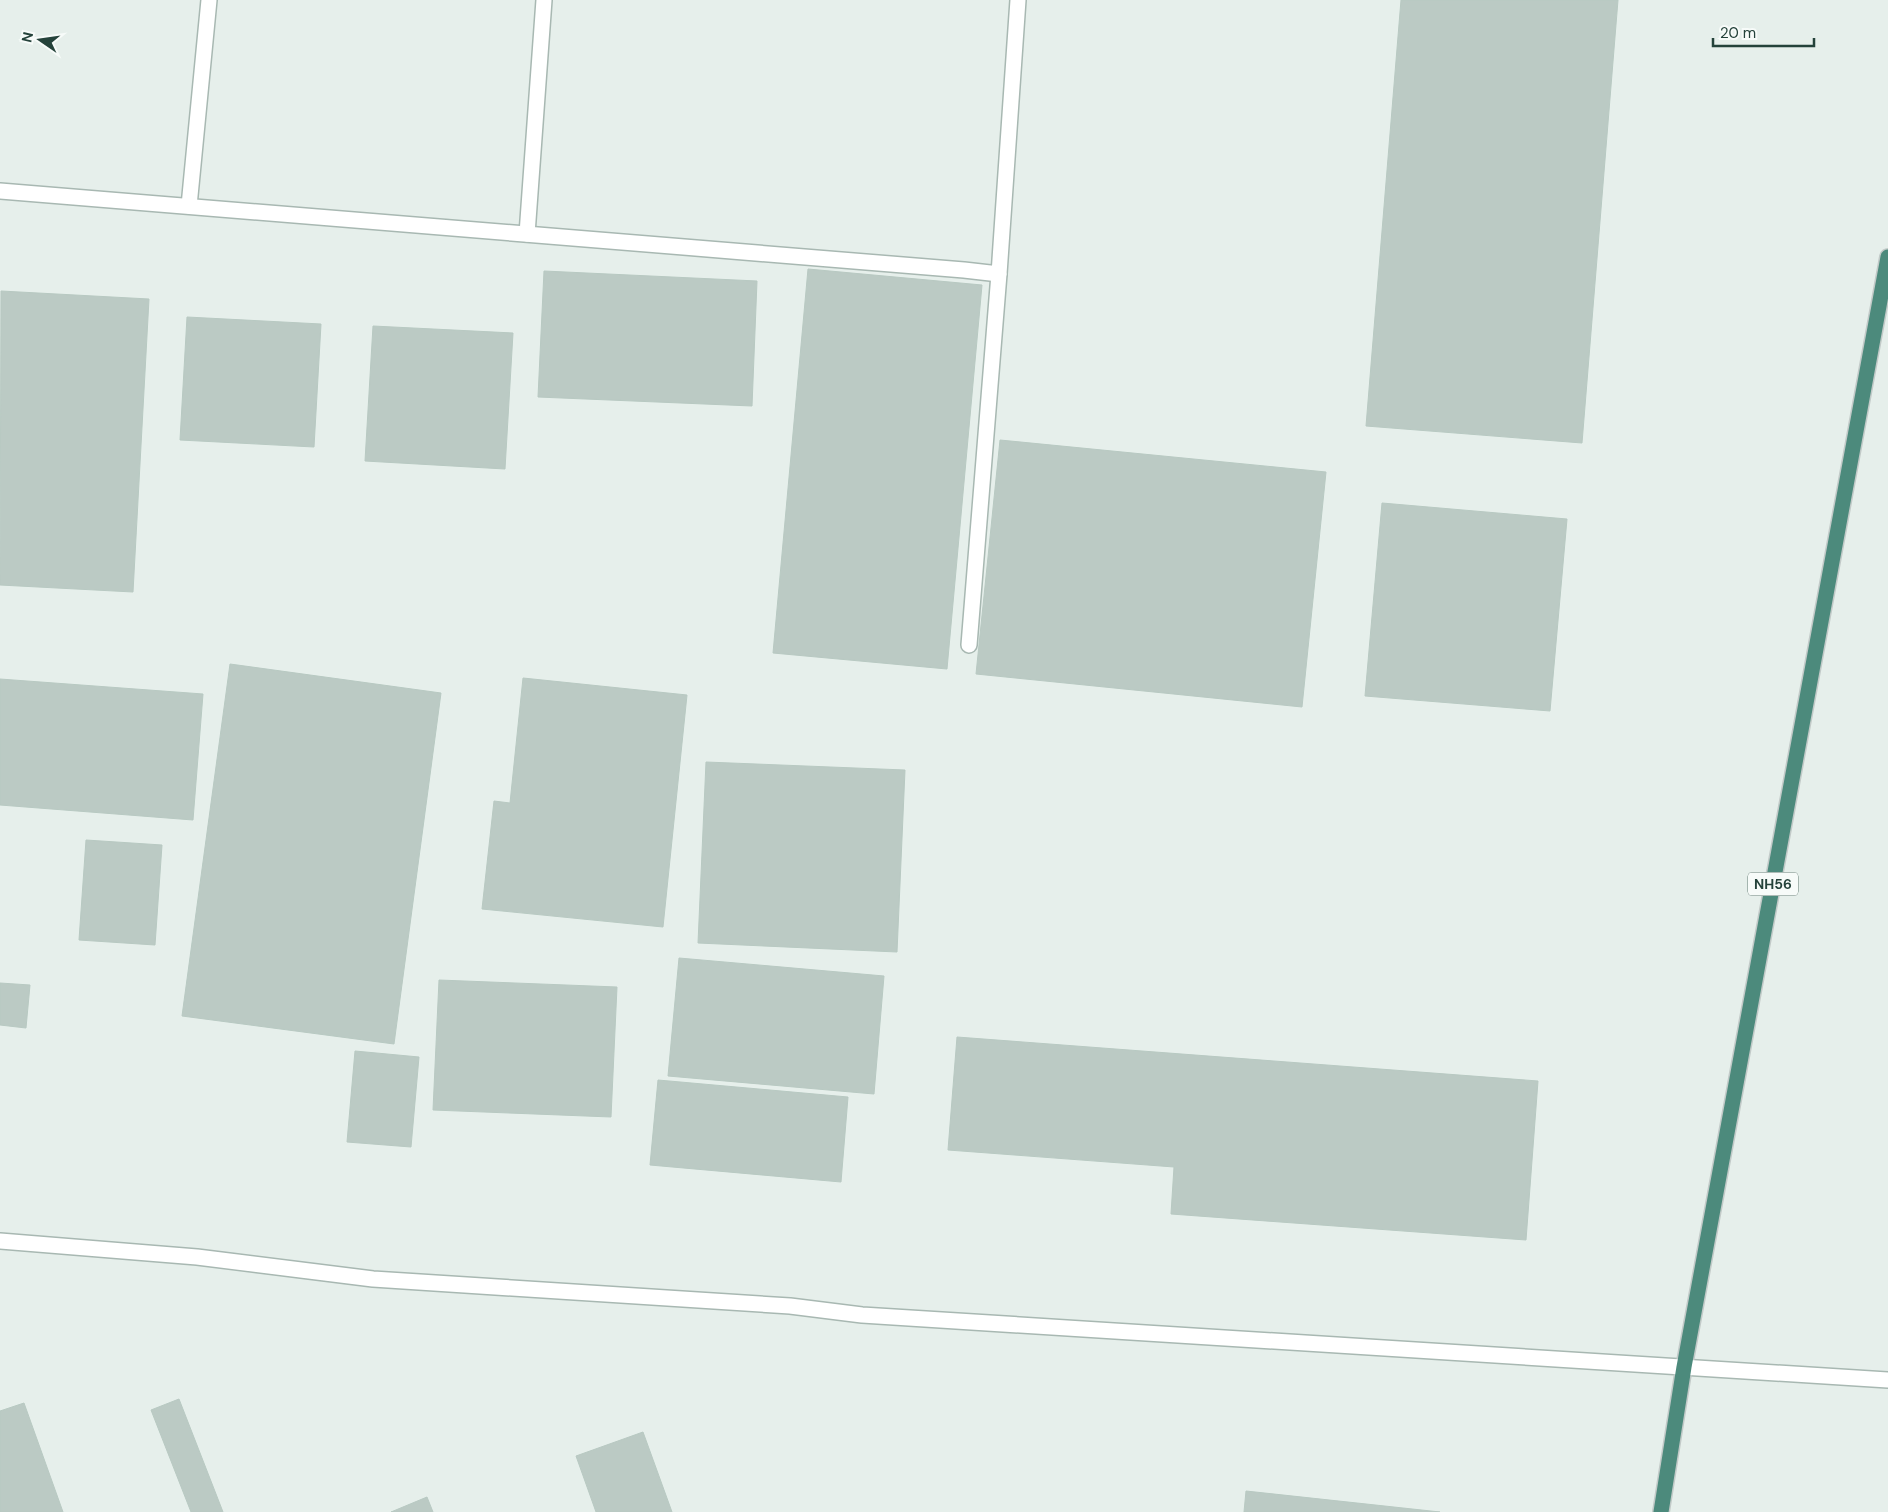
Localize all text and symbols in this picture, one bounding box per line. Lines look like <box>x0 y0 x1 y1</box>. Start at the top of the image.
north arrow <box>15 15 65 65</box>
scale bar <box>1713 15 1814 47</box>
text: 20 m <box>1720 23 1756 43</box>
text: N <box>17 30 37 44</box>
road number: NH56 <box>1748 872 1798 896</box>

